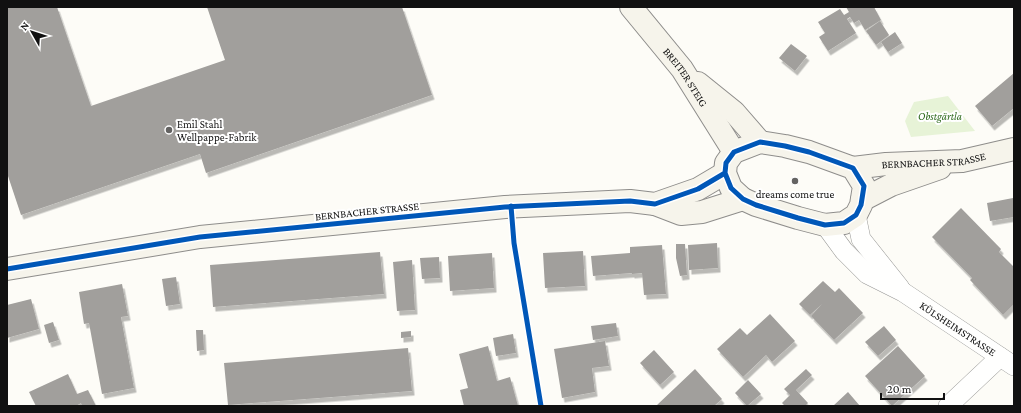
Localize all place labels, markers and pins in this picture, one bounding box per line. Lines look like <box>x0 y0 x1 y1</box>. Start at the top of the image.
place label: Emil Stahl Wellpappe-Fabrik <box>177 118 257 144</box>
marker: Emil Stahl Wellpappe-Fabrik <box>164 125 174 135</box>
marker: dreams come true <box>790 176 800 186</box>
place label: dreams come true <box>756 188 834 200</box>

